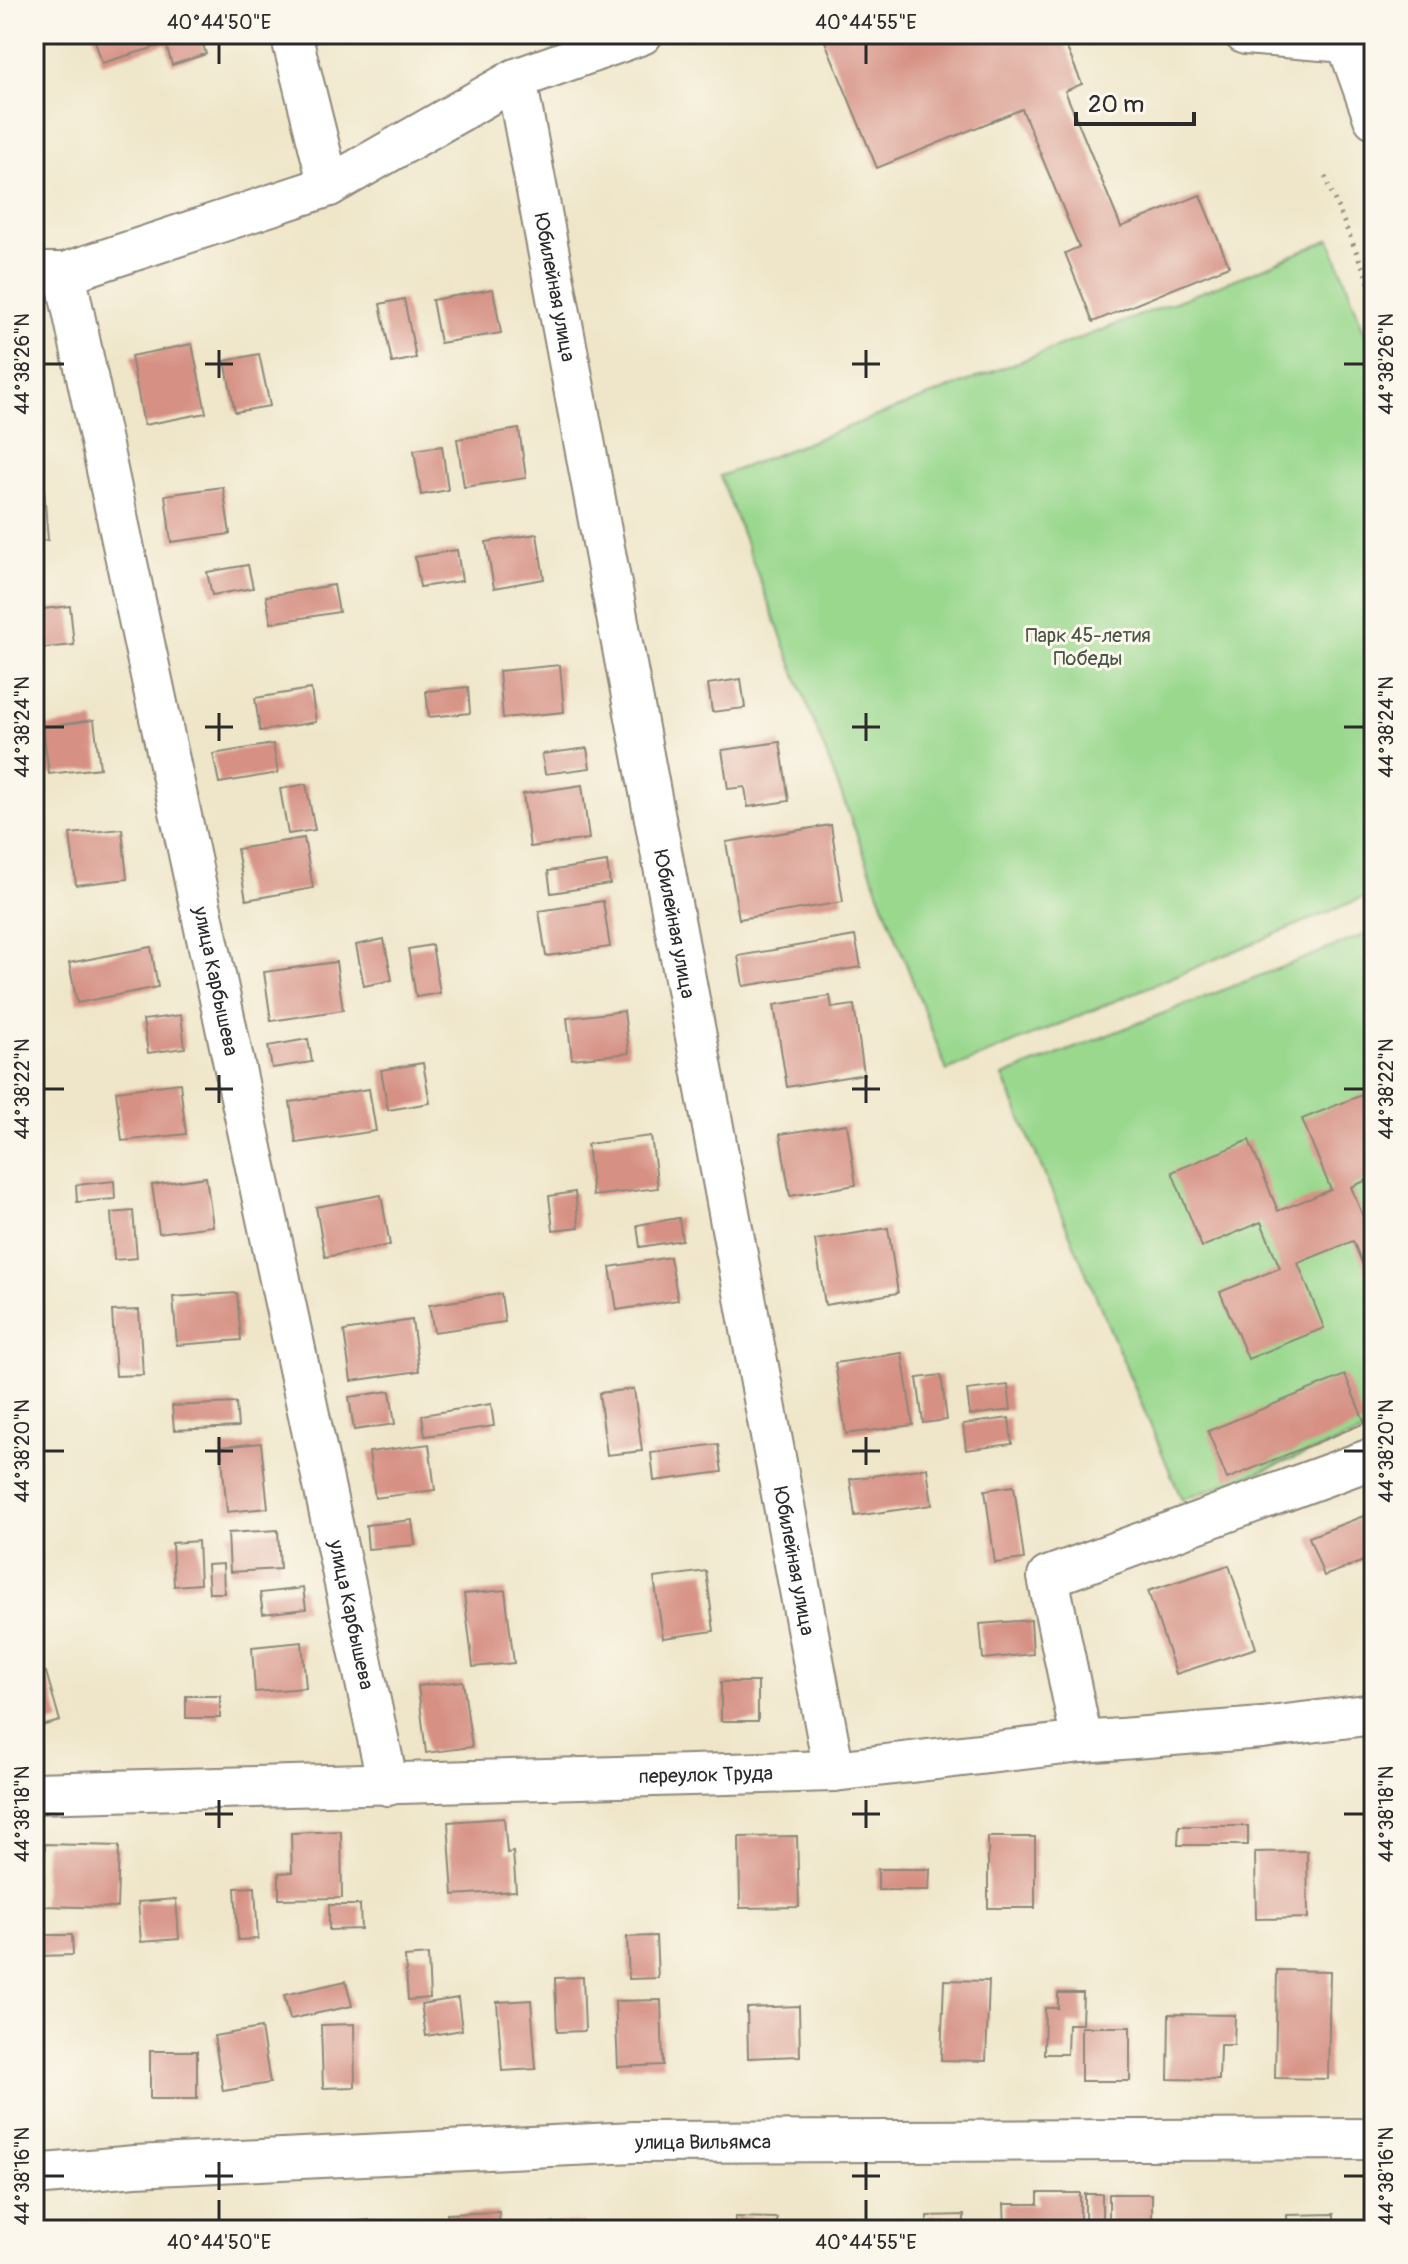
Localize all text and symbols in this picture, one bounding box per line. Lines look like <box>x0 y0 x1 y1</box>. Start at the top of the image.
text: 40°44'50"E <box>167 10 271 35</box>
text: 40°44'55"E <box>815 10 917 35</box>
scale bar <box>1076 76 1194 126</box>
text: 20 m <box>1088 90 1144 119</box>
street label: Юбилейная улица <box>528 211 581 364</box>
text: 44°38'26"N <box>10 313 35 415</box>
text: 44°38'26"N <box>1374 313 1399 415</box>
park label: Парк 45-летия Победы <box>1025 623 1151 671</box>
text: 44°38'24"N <box>10 676 35 778</box>
text: 44°38'24"N <box>1374 676 1399 778</box>
street label: Юбилейная улица <box>648 848 701 1001</box>
street label: улица Карбышева <box>187 903 244 1058</box>
text: 44°38'22"N <box>10 1038 35 1140</box>
text: 44°38'22"N <box>1374 1038 1399 1140</box>
text: 44°38'20"N <box>10 1399 35 1503</box>
text: 44°38'20"N <box>1374 1399 1399 1503</box>
street label: Юбилейная улица <box>768 1485 820 1637</box>
street label: улица Карбышева <box>323 1537 379 1692</box>
street label: переулок Труда <box>638 1761 773 1789</box>
text: 44°38'18"N <box>10 1766 35 1862</box>
text: 44°38'18"N <box>1374 1766 1399 1862</box>
text: 44°38'16"N <box>10 2127 35 2225</box>
text: 44°38'16"N <box>1374 2127 1399 2225</box>
street label: улица Вильямса <box>634 2129 771 2155</box>
text: 40°44'50"E <box>167 2230 271 2255</box>
text: 40°44'55"E <box>815 2230 917 2255</box>

